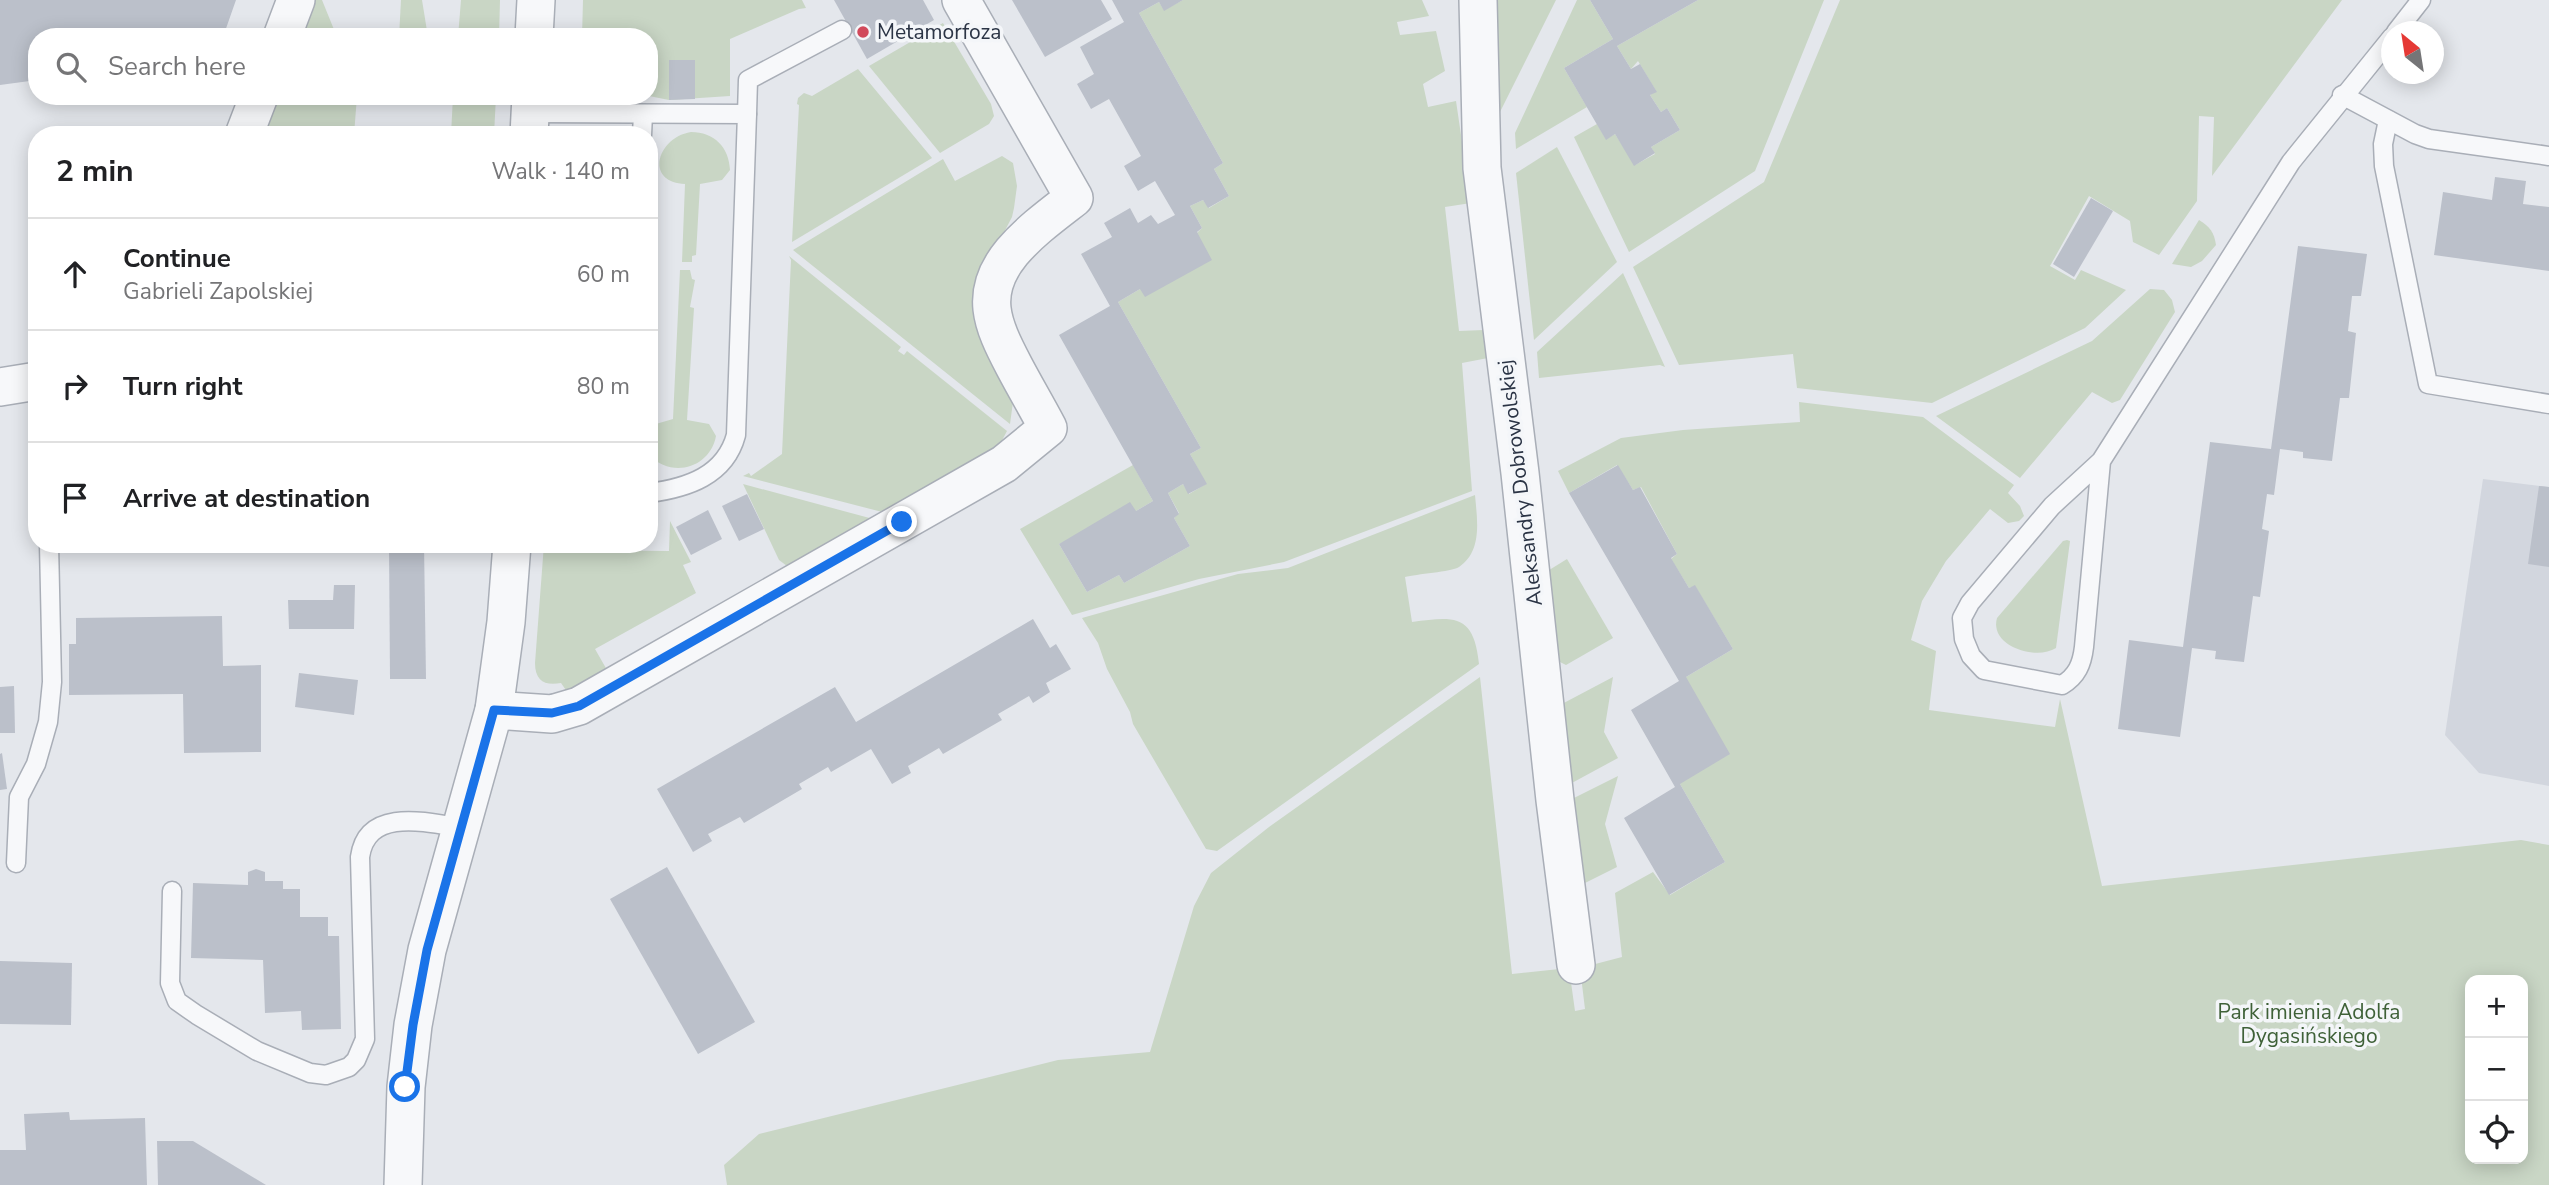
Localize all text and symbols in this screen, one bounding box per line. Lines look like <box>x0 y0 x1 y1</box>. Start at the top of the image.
place label: Metamorfoza <box>877 18 1001 46</box>
north arrow <box>2381 21 2444 84</box>
marker: Metamorfoza <box>855 24 871 40</box>
search box <box>28 28 658 105</box>
icon: search <box>52 48 90 86</box>
text: Search here <box>108 49 246 84</box>
text: 2 min <box>56 151 134 192</box>
text: Walk · 140 m <box>491 156 630 187</box>
text: Continue <box>123 241 231 276</box>
icon: ahead <box>56 255 94 293</box>
text: 60 m <box>577 259 630 290</box>
text: Gabrieli Zapolskiej <box>123 276 313 307</box>
street label: Aleksandry Dobrowolskiej <box>1491 358 1549 608</box>
icon: right <box>56 367 94 405</box>
text: Turn right <box>123 369 242 404</box>
text: 80 m <box>577 371 630 402</box>
icon: arrive <box>56 479 94 517</box>
text: Arrive at destination <box>123 481 370 516</box>
route end <box>886 506 917 537</box>
map controls <box>2465 975 2528 1164</box>
button: + <box>2465 975 2528 1038</box>
park label: Park imienia Adolfa Dygasińskiego <box>2218 998 2400 1050</box>
button: − <box>2465 1038 2528 1101</box>
route start <box>389 1071 420 1102</box>
button: locate <box>2465 1101 2528 1164</box>

